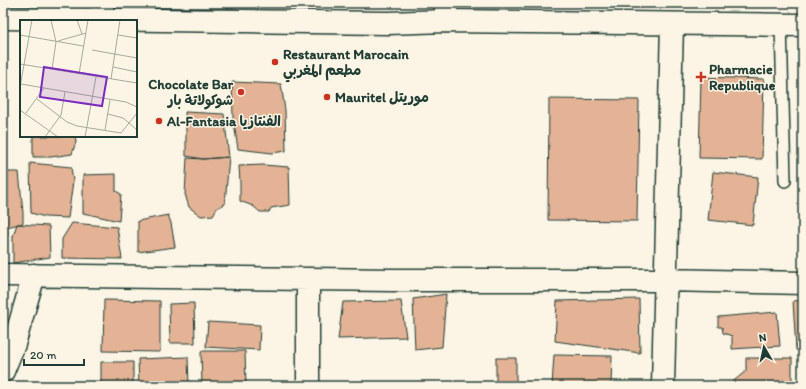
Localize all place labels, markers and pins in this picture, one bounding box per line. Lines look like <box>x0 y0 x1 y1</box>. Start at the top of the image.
place label: Restaurant Marocain مطعم المغربي <box>283 46 409 83</box>
marker: Restaurant Marocain مطعم المغربي <box>270 57 280 67</box>
place label: Pharmacie Republique <box>709 61 776 94</box>
marker: Pharmacie Republique <box>696 72 706 82</box>
place label: Chocolate Bar شوكولاتة بار <box>148 76 234 110</box>
marker: Chocolate Bar شوكولاتة بار <box>236 87 246 97</box>
place label: Mauritel موريتل <box>335 89 429 107</box>
marker: Mauritel موريتل <box>322 92 332 102</box>
place label: Al-Fantasia الفنتازيا <box>166 113 281 130</box>
marker: Al-Fantasia الفنتازيا <box>154 116 164 126</box>

